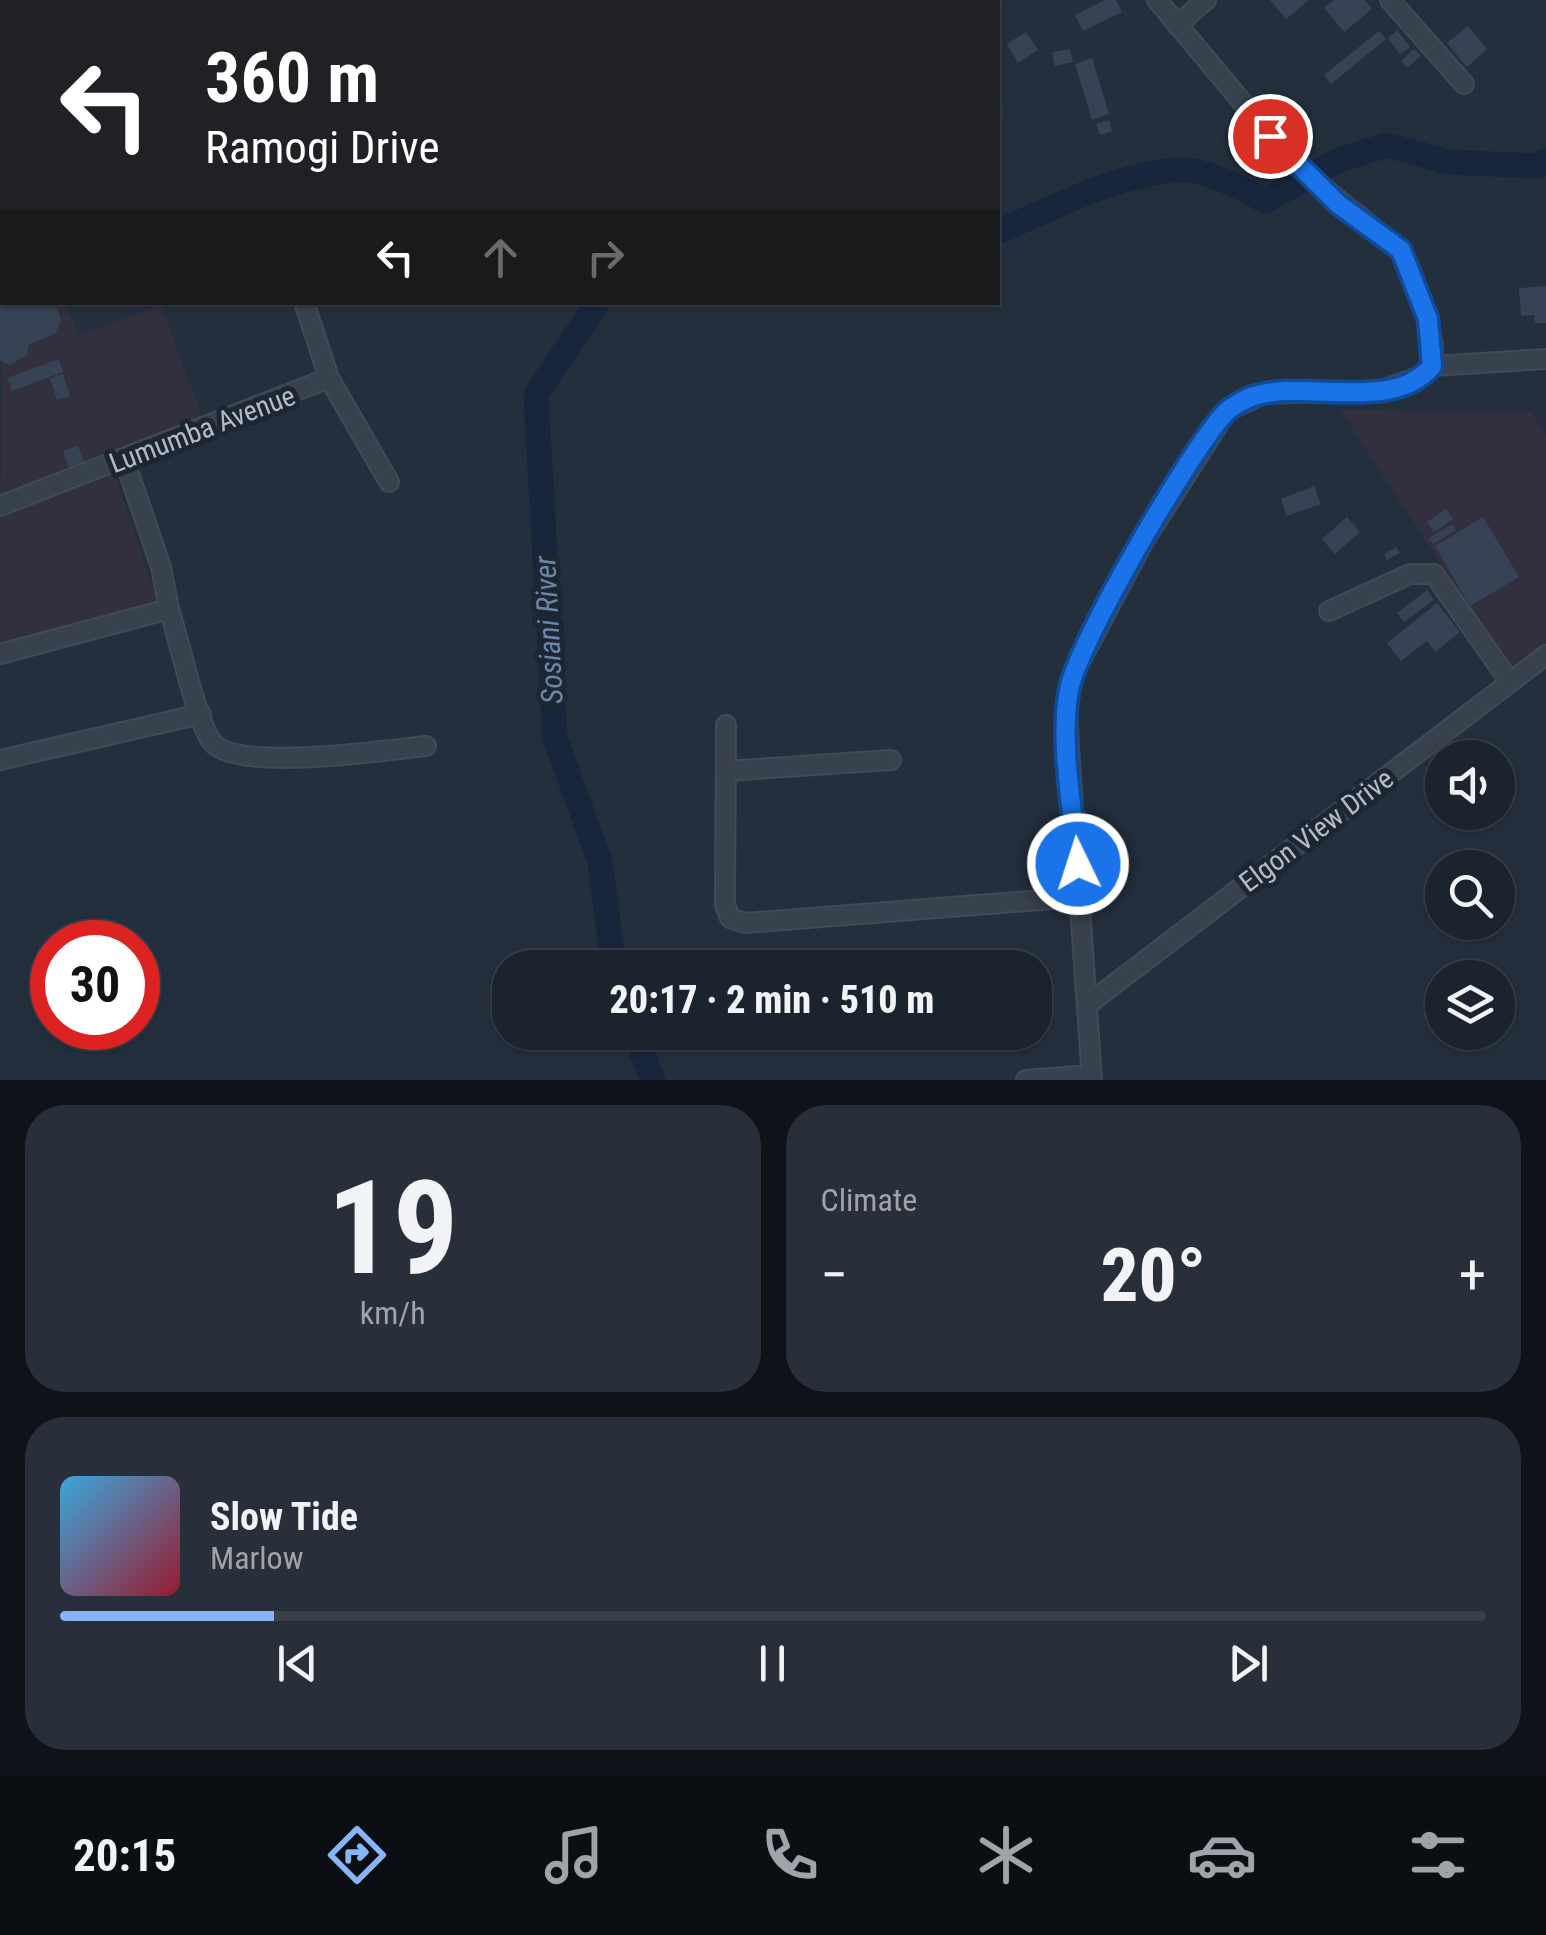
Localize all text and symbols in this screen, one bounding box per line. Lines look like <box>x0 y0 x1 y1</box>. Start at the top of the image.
text: 360 m <box>205 37 379 119</box>
icon: left <box>40 40 170 170</box>
pin <box>1228 94 1313 179</box>
icon: arrive <box>1243 109 1298 164</box>
text: Ramogi Drive <box>205 121 440 174</box>
icon: left <box>368 230 423 285</box>
icon: ahead <box>473 230 528 285</box>
icon: right <box>578 230 633 285</box>
street label: Lumumba Avenue <box>105 379 300 480</box>
water label: Sosiani River <box>527 554 570 705</box>
map controls <box>1425 740 1515 1050</box>
button: sound <box>1425 740 1515 830</box>
street label: Elgon View Drive <box>1233 762 1400 899</box>
position arrow <box>1026 812 1130 916</box>
button: search <box>1425 850 1515 940</box>
speed limit sign: 30 <box>30 920 160 1050</box>
button: layers <box>1425 960 1515 1050</box>
text: 20:17 · 2 min · 510 m <box>610 978 934 1022</box>
text: 19 <box>327 1152 458 1305</box>
text: Climate <box>821 1181 917 1219</box>
text: 20° <box>1100 1231 1206 1319</box>
text: − <box>821 1243 848 1307</box>
text: + <box>1459 1243 1486 1307</box>
text: km/h <box>360 1294 426 1332</box>
text: Slow Tide <box>210 1495 358 1539</box>
text: Marlow <box>210 1539 303 1577</box>
icon: previous <box>270 1636 325 1691</box>
icon: pause <box>745 1636 800 1691</box>
icon: next <box>1221 1636 1276 1691</box>
icon: directions <box>322 1820 392 1890</box>
icon: music <box>539 1820 609 1890</box>
icon: phone <box>755 1820 825 1890</box>
icon: climate <box>971 1820 1041 1890</box>
icon: car <box>1187 1820 1257 1890</box>
icon: filters <box>1403 1820 1473 1890</box>
text: 20:15 <box>73 1829 176 1882</box>

